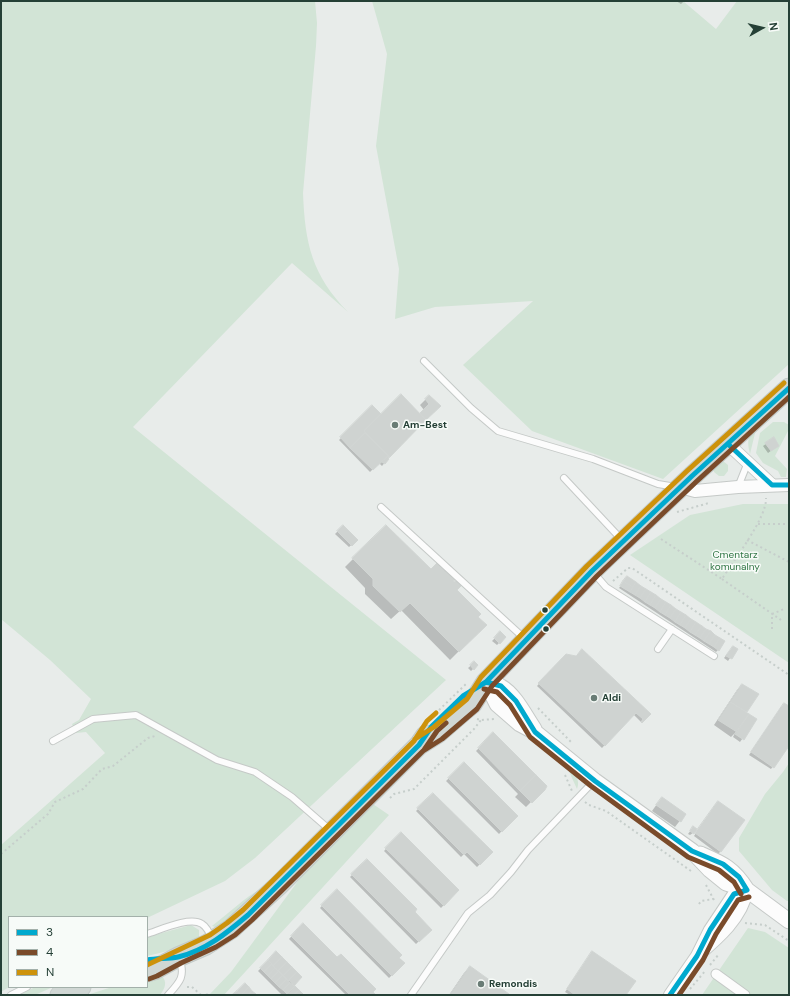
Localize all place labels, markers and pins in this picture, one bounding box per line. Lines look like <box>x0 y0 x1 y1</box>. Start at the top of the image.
place label: Am-Best <box>403 419 447 431</box>
marker: Am-Best <box>390 420 400 430</box>
unlabelled marker <box>540 605 550 615</box>
unlabelled marker <box>541 624 551 634</box>
place label: Aldi <box>602 692 621 704</box>
marker: Aldi <box>589 693 599 703</box>
place label: Remondis <box>489 978 537 990</box>
marker: Remondis <box>476 979 486 989</box>

